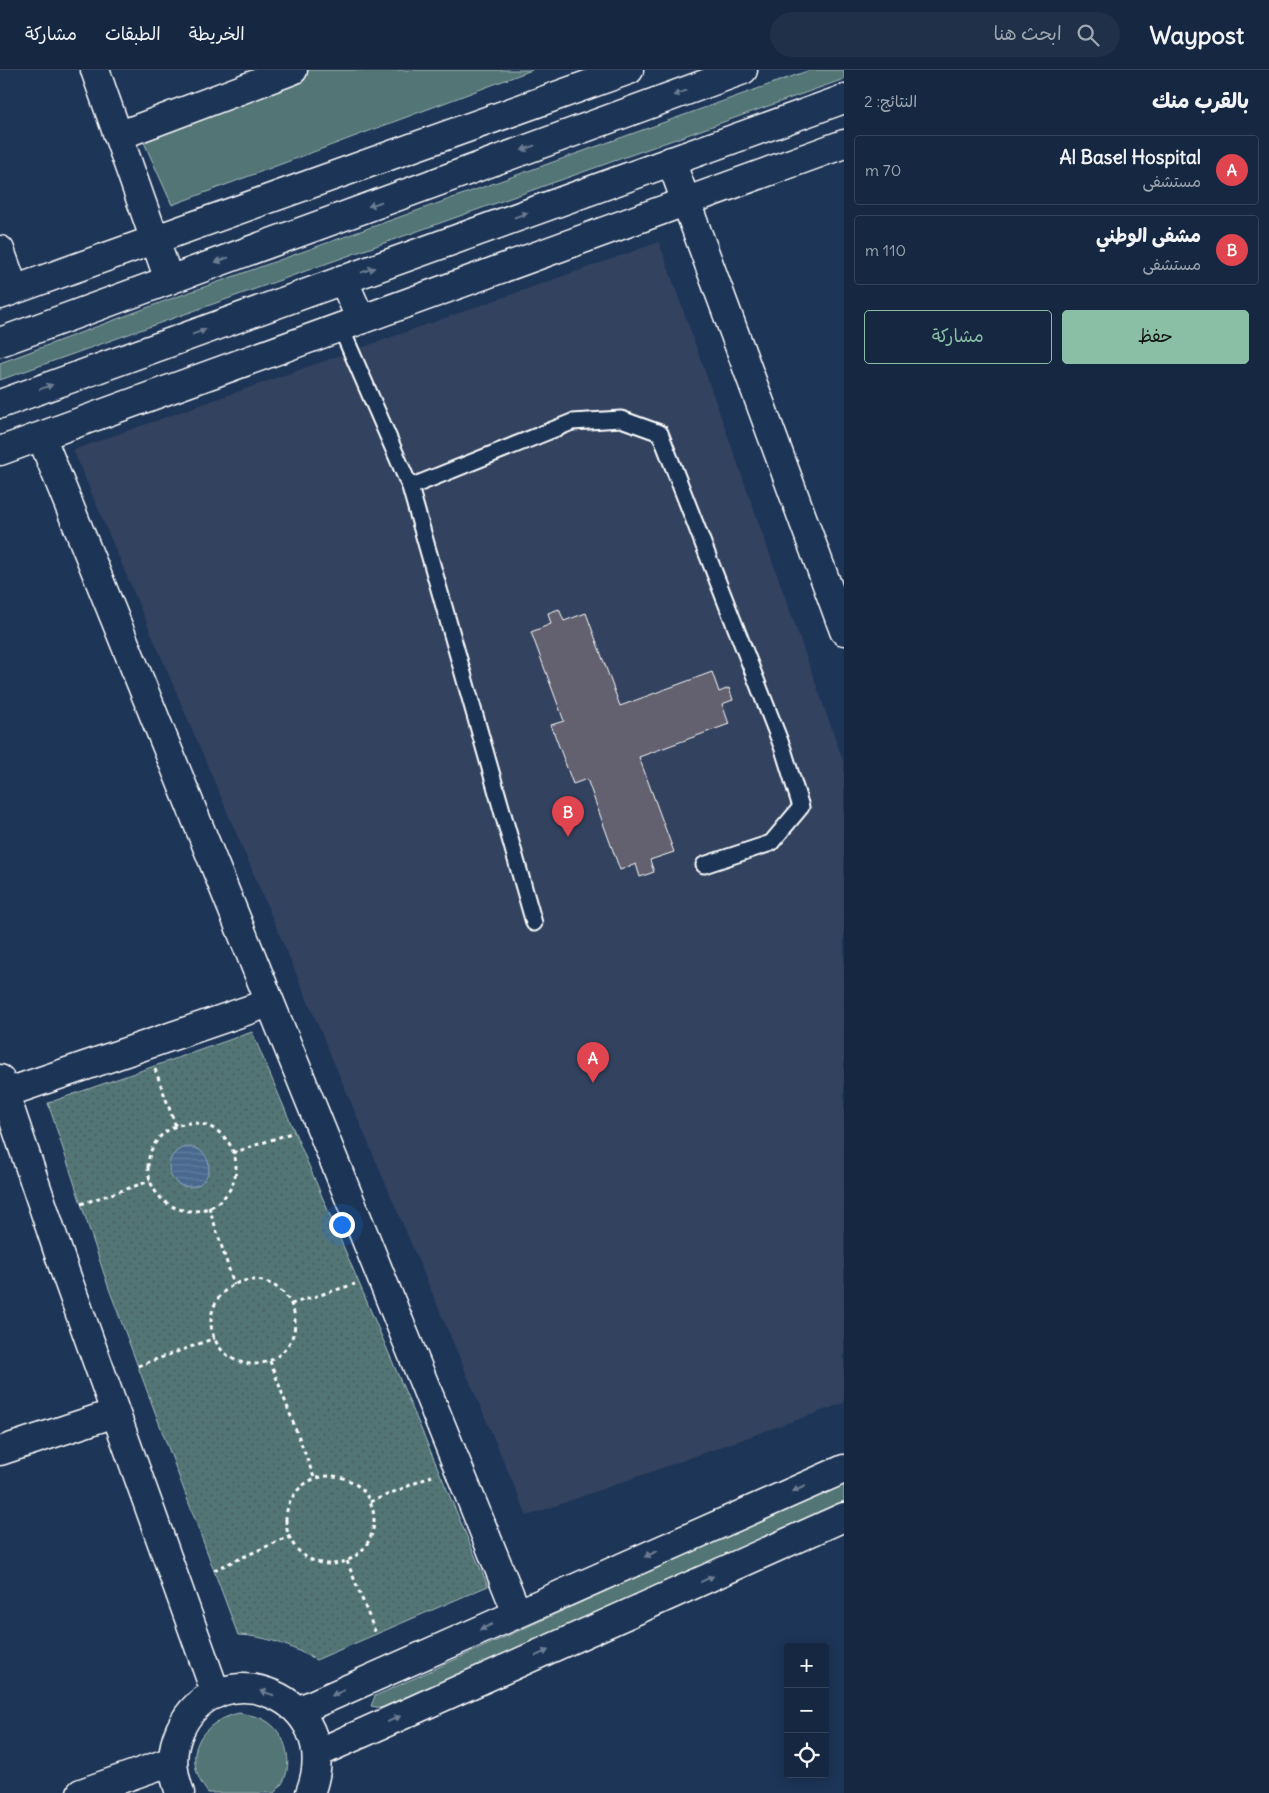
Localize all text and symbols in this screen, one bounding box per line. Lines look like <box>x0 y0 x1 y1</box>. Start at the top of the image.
search box <box>770 12 1120 57</box>
text: Waypost <box>1150 20 1244 50</box>
text: ابحث هنا <box>994 21 1062 45</box>
icon: search <box>1074 21 1102 49</box>
text: مشاركة <box>25 22 77 45</box>
text: الطبقات <box>105 22 161 45</box>
text: الخريطة <box>189 22 245 45</box>
text: بالقرب منك <box>1152 87 1249 114</box>
one-way arrow <box>673 90 688 97</box>
text: النتائج: 2 <box>864 91 917 111</box>
one-way arrow <box>520 145 535 152</box>
text: Al Basel Hospital <box>1060 145 1201 169</box>
text: 70 m <box>865 160 901 180</box>
text: A <box>1227 160 1237 180</box>
text: مستشفى <box>1142 171 1201 191</box>
one-way arrow <box>367 200 382 208</box>
one-way arrow <box>513 211 528 218</box>
text: مشفى الوطني <box>1096 223 1201 247</box>
text: 110 m <box>865 240 906 260</box>
text: B <box>1227 240 1237 260</box>
text: مستشفى <box>1142 254 1201 274</box>
one-way arrow <box>215 257 230 264</box>
one-way arrow <box>361 266 376 274</box>
button: مشاركة <box>864 310 1052 364</box>
button: حفظ <box>1062 310 1249 364</box>
one-way arrow <box>191 328 206 335</box>
one-way arrow <box>39 383 54 391</box>
pin: B <box>552 796 584 837</box>
pin: A <box>577 1042 609 1083</box>
your location <box>329 1212 355 1238</box>
one-way arrow <box>792 1485 806 1493</box>
one-way arrow <box>644 1551 658 1559</box>
one-way arrow <box>700 1574 714 1582</box>
one-way arrow <box>479 1623 493 1631</box>
map controls <box>784 1643 829 1778</box>
button: + <box>784 1643 829 1688</box>
one-way arrow <box>535 1648 549 1656</box>
one-way arrow <box>259 1688 274 1696</box>
button: − <box>784 1688 829 1733</box>
one-way arrow <box>331 1690 345 1698</box>
one-way arrow <box>387 1714 401 1722</box>
button: locate <box>784 1733 829 1778</box>

